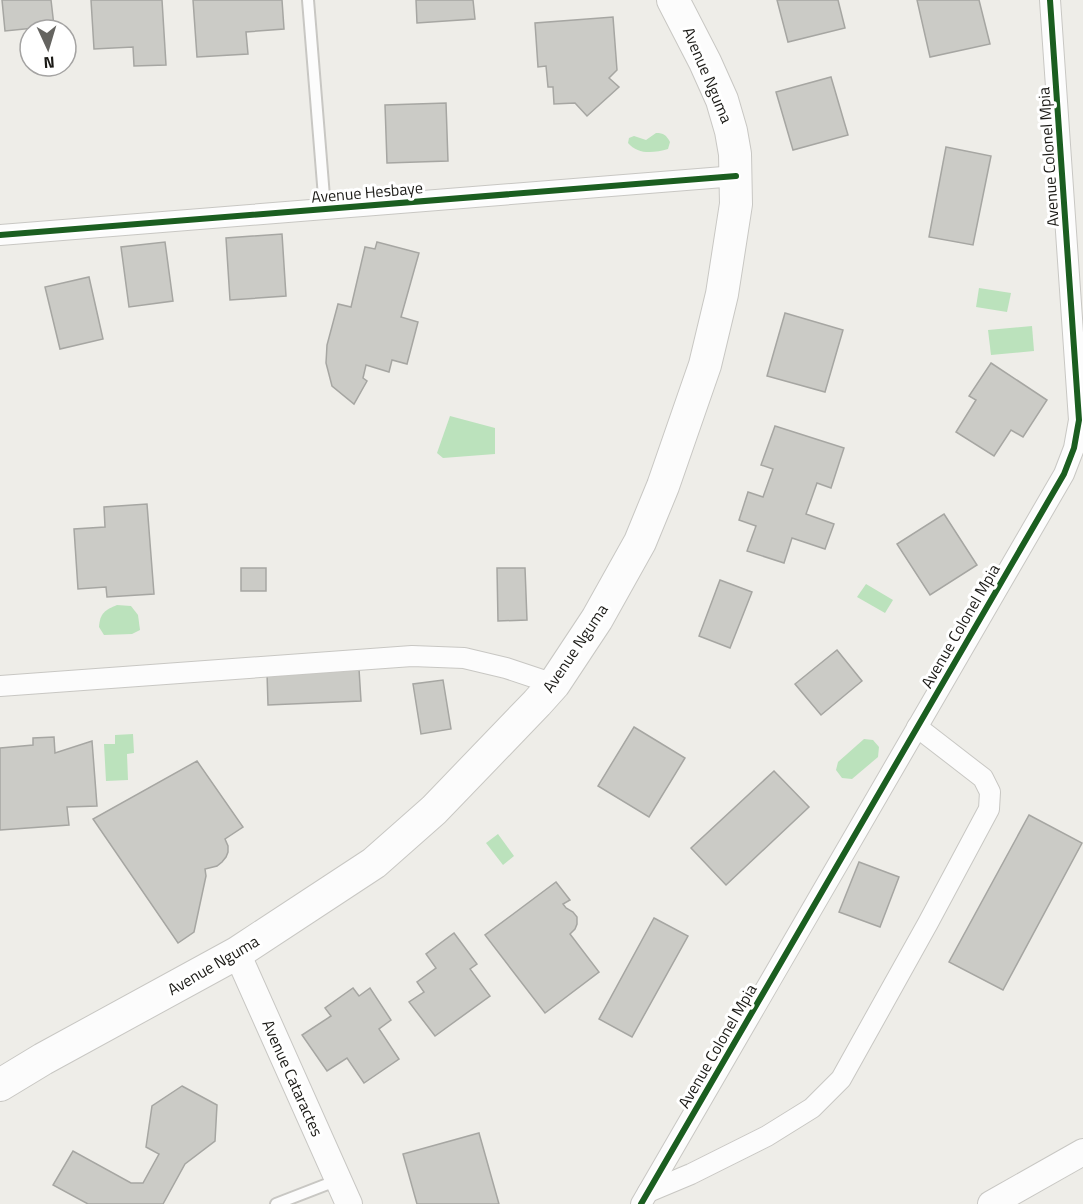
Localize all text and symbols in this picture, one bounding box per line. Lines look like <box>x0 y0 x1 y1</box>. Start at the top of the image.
north arrow <box>18 18 78 78</box>
street label: Avenue Nguma <box>677 23 739 127</box>
text: N <box>43 51 55 75</box>
street label: Avenue Colonel Mpia <box>1031 86 1065 228</box>
street label: Avenue Hesbaye <box>310 175 424 209</box>
street label: Avenue Colonel Mpia <box>915 559 1005 693</box>
street label: Avenue Nguma <box>536 599 614 697</box>
street label: Avenue Nguma <box>163 929 263 1001</box>
street label: Avenue Colonel Mpia <box>672 979 762 1113</box>
street label: Avenue Cataractes <box>256 1016 330 1140</box>

